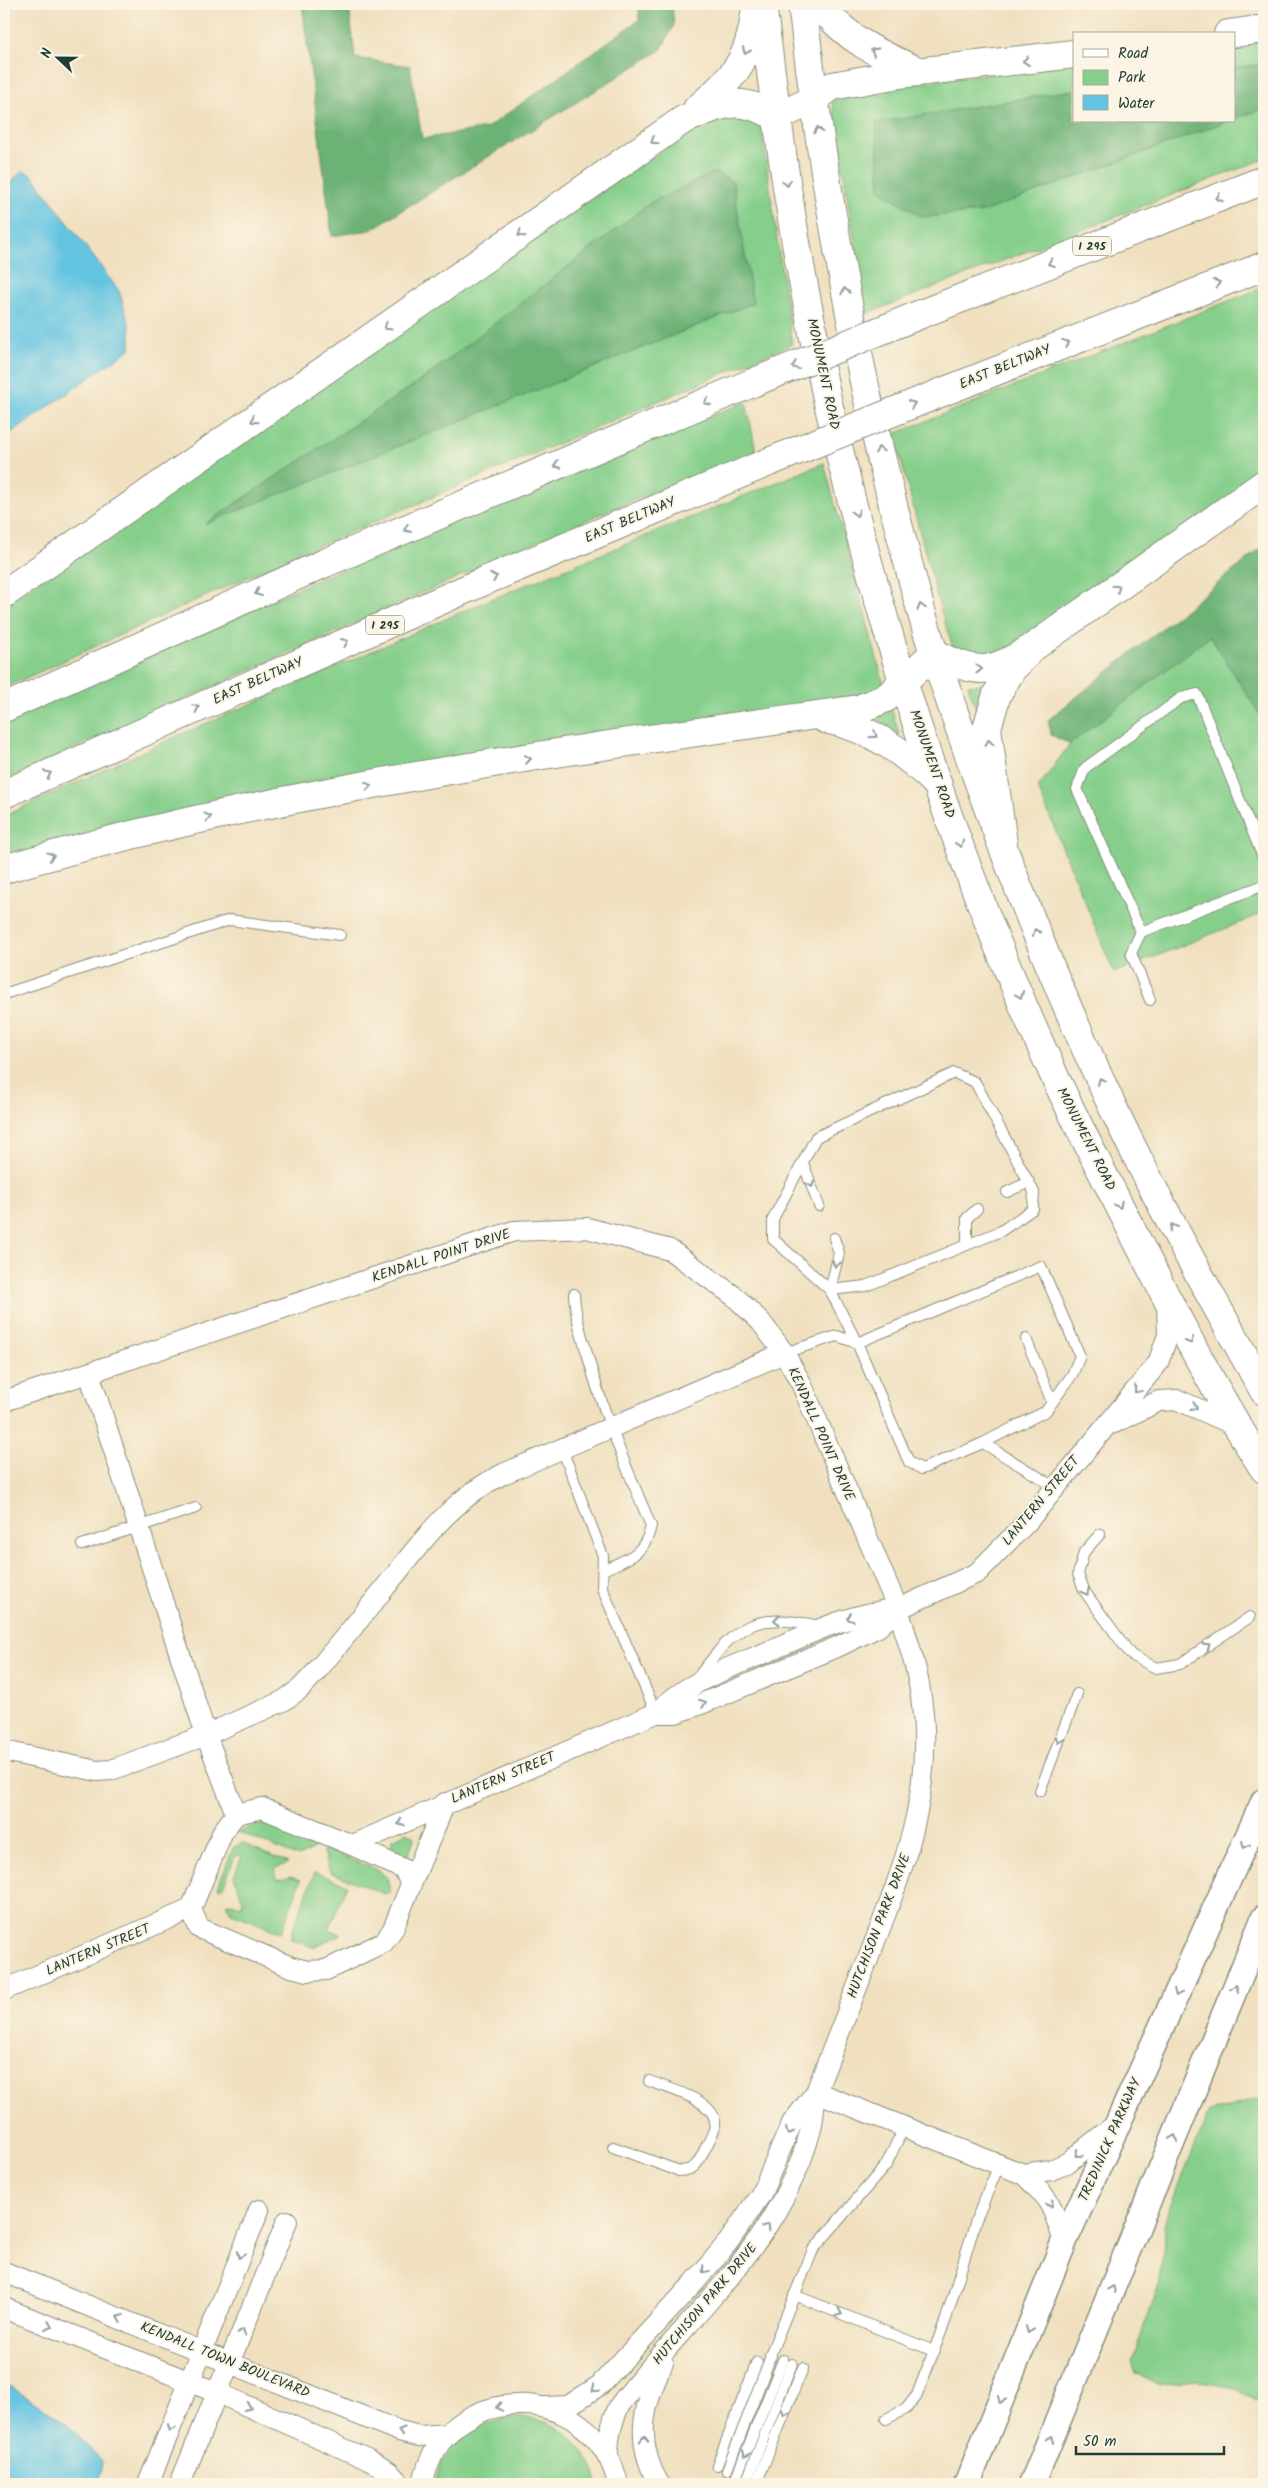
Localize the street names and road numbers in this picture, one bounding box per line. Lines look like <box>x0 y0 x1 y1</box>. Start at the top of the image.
road number: I 295 <box>1073 237 1111 256</box>
street label: MONUMENT ROAD <box>800 316 846 432</box>
street label: EAST BELTWAY <box>956 338 1055 395</box>
street label: EAST BELTWAY <box>581 491 680 549</box>
road number: I 295 <box>366 616 404 634</box>
street label: EAST BELTWAY <box>209 651 308 711</box>
street label: MONUMENT ROAD <box>903 707 961 821</box>
street label: MONUMENT ROAD <box>1050 1083 1122 1195</box>
street label: KENDALL POINT DRIVE <box>369 1223 514 1289</box>
street label: KENDALL POINT DRIVE <box>782 1363 861 1505</box>
street label: LANTERN STREET <box>997 1450 1086 1551</box>
street label: LANTERN STREET <box>447 1745 560 1810</box>
street label: HUTCHISON PARK DRIVE <box>841 1850 917 2002</box>
street label: LANTERN STREET <box>42 1917 155 1982</box>
street label: TREDINICK PARKWAY <box>1073 2074 1148 2205</box>
street label: HUTCHISON PARK DRIVE <box>647 2237 763 2370</box>
street label: KENDALL TOWN BOULEVARD <box>137 2316 313 2404</box>

